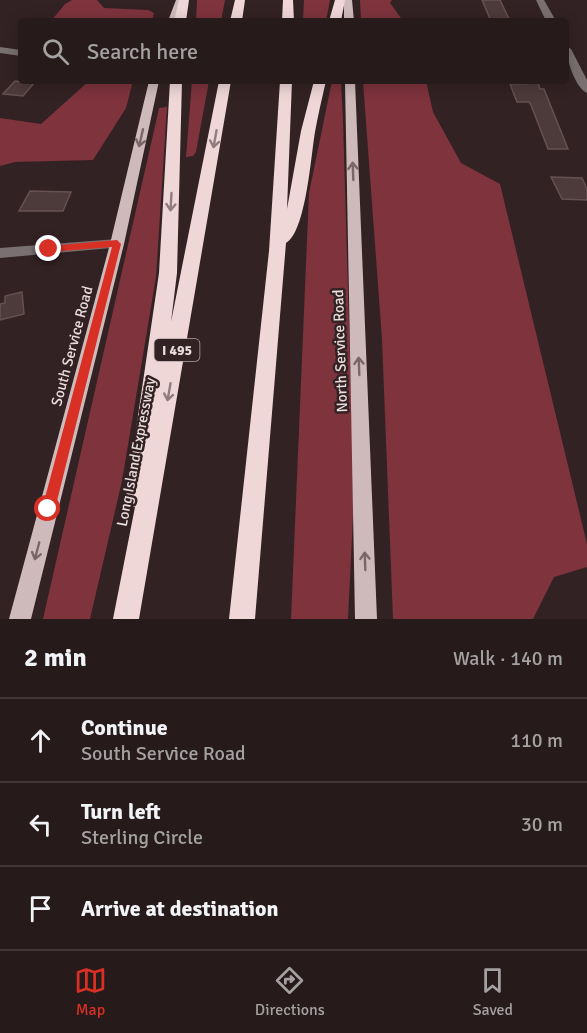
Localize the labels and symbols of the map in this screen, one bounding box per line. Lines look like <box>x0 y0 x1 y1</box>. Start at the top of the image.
one-way arrow <box>134 128 146 147</box>
one-way arrow <box>209 128 220 148</box>
one-way arrow <box>347 161 359 181</box>
one-way arrow <box>165 192 176 212</box>
route end <box>35 235 61 261</box>
street label: South Service Road <box>47 284 97 408</box>
street label: North Service Road <box>329 289 351 413</box>
road number: I 495 <box>154 339 200 361</box>
one-way arrow <box>353 356 364 376</box>
street label: Long Island Expressway <box>113 376 159 528</box>
one-way arrow <box>163 382 174 402</box>
route start <box>34 495 60 521</box>
one-way arrow <box>31 541 43 560</box>
one-way arrow <box>359 551 370 571</box>

